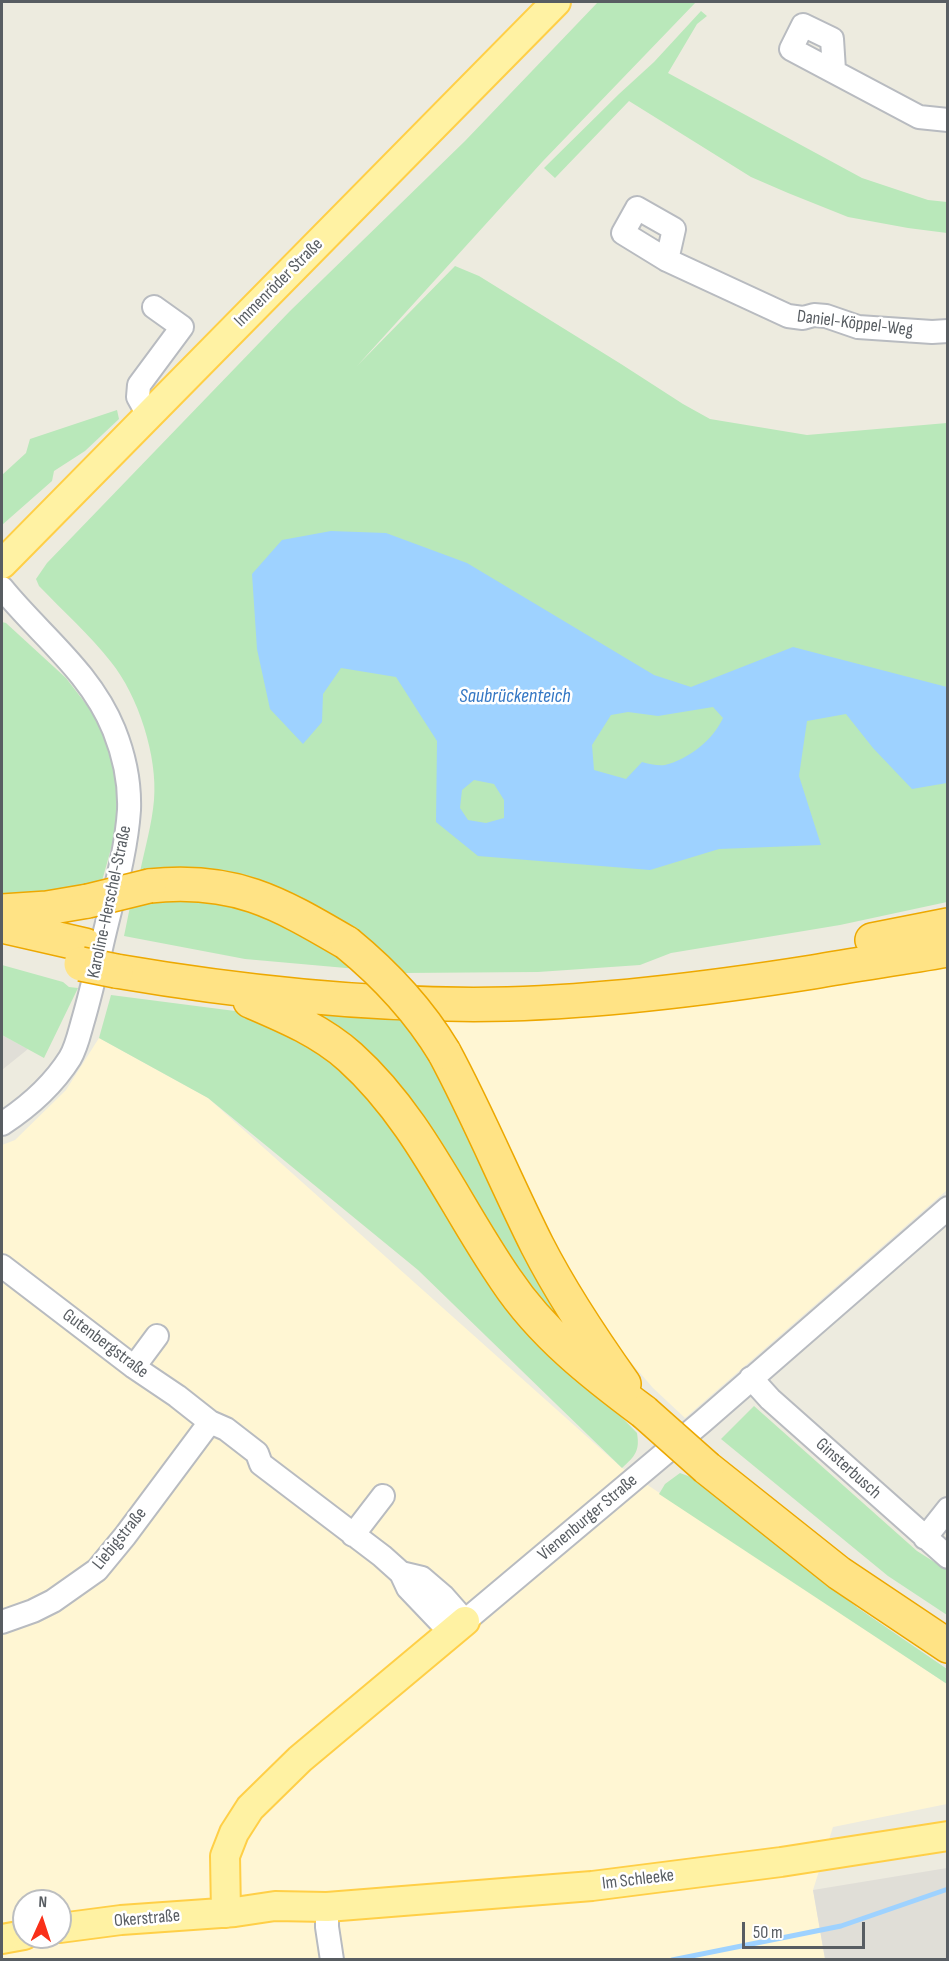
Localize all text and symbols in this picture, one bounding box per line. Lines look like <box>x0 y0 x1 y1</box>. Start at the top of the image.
street label: Immenröder Straße <box>230 234 328 332</box>
street label: Daniel-Köppel-Weg <box>796 306 914 342</box>
water label: Saubrückenteich <box>459 685 571 709</box>
street label: Karoline-Herschel-Straße <box>83 824 137 980</box>
street label: Gutenbergstraße <box>58 1305 152 1383</box>
street label: Ginsterbusch <box>811 1434 885 1504</box>
street label: Vienenburger Straße <box>534 1470 642 1566</box>
street label: Liebigstraße <box>88 1504 152 1574</box>
street label: Im Schleeke <box>601 1865 675 1895</box>
north arrow <box>12 1889 72 1949</box>
text: N <box>38 1893 48 1912</box>
street label: Okerstraße <box>113 1905 181 1933</box>
scale bar <box>745 1910 868 1948</box>
text: 50 m <box>753 1922 783 1943</box>

